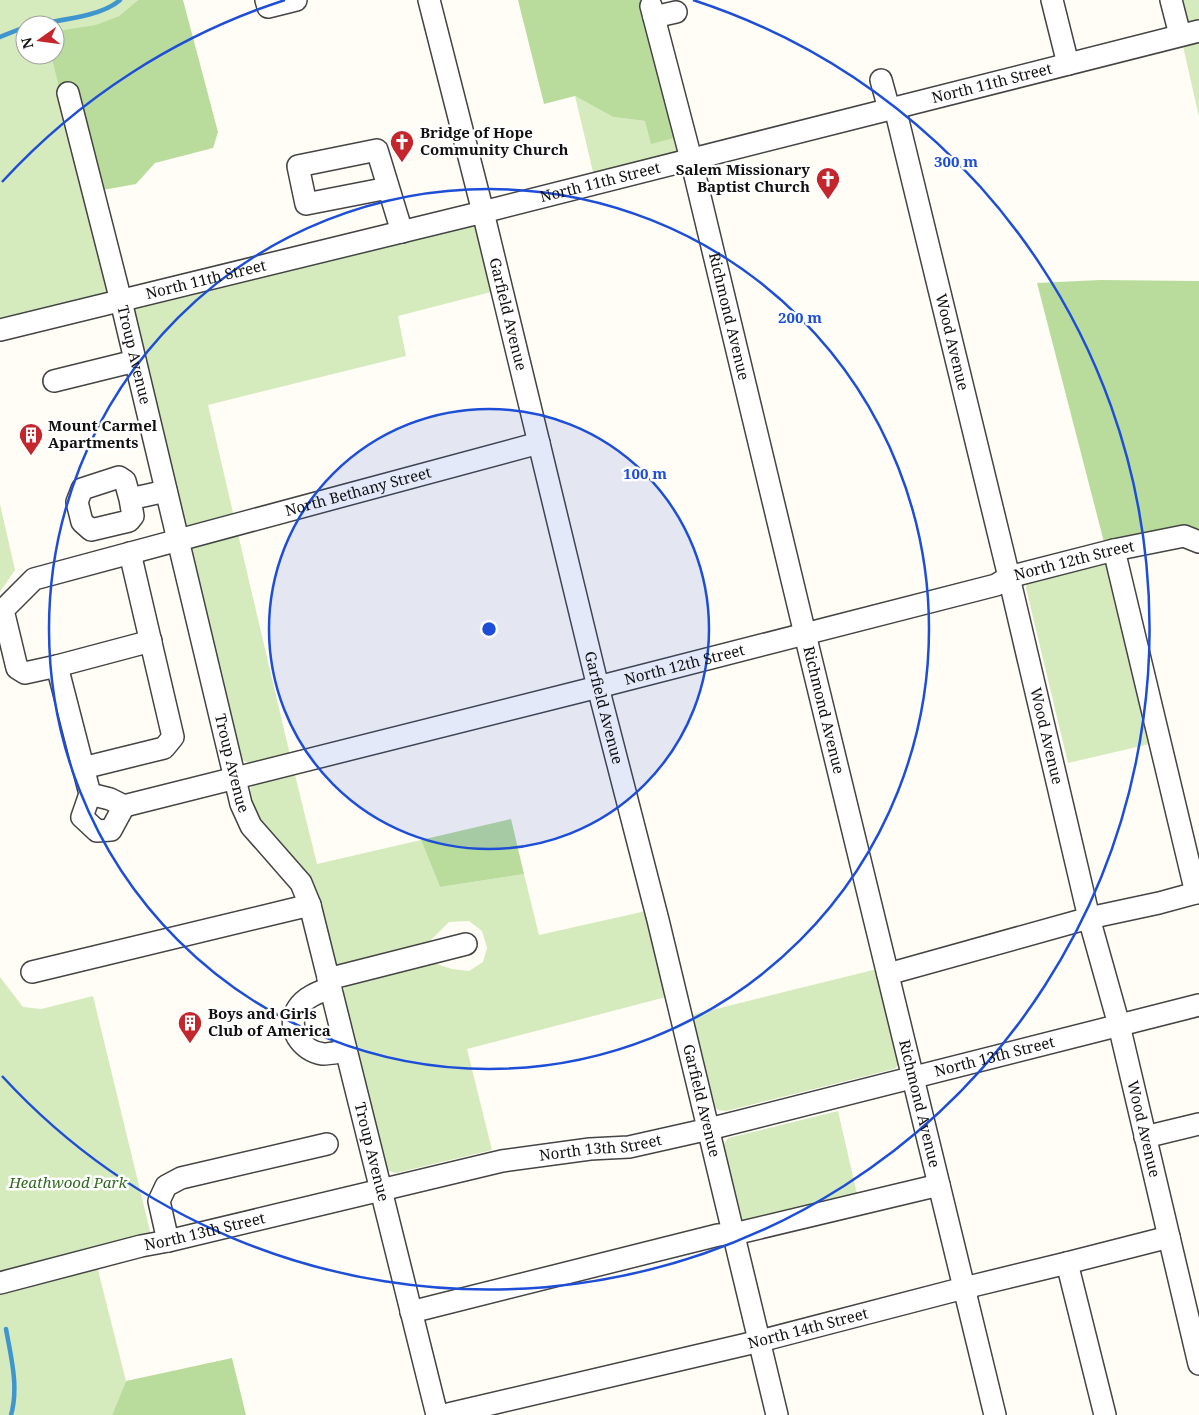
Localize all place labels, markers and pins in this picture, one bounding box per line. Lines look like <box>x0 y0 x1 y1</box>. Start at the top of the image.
place label: Bridge of Hope Community Church <box>420 122 569 159</box>
church icon: Bridge of Hope Community Church <box>389 129 415 163</box>
place label: Salem Missionary Baptist Church <box>676 159 810 196</box>
church icon: Salem Missionary Baptist Church <box>815 166 841 200</box>
place label: Mount Carmel Apartments <box>48 415 158 452</box>
building icon: Mount Carmel Apartments <box>18 422 44 456</box>
centre of rings <box>480 620 498 638</box>
place label: Boys and Girls Club of America <box>208 1003 331 1040</box>
building icon: Boys and Girls Club of America <box>177 1010 203 1044</box>

